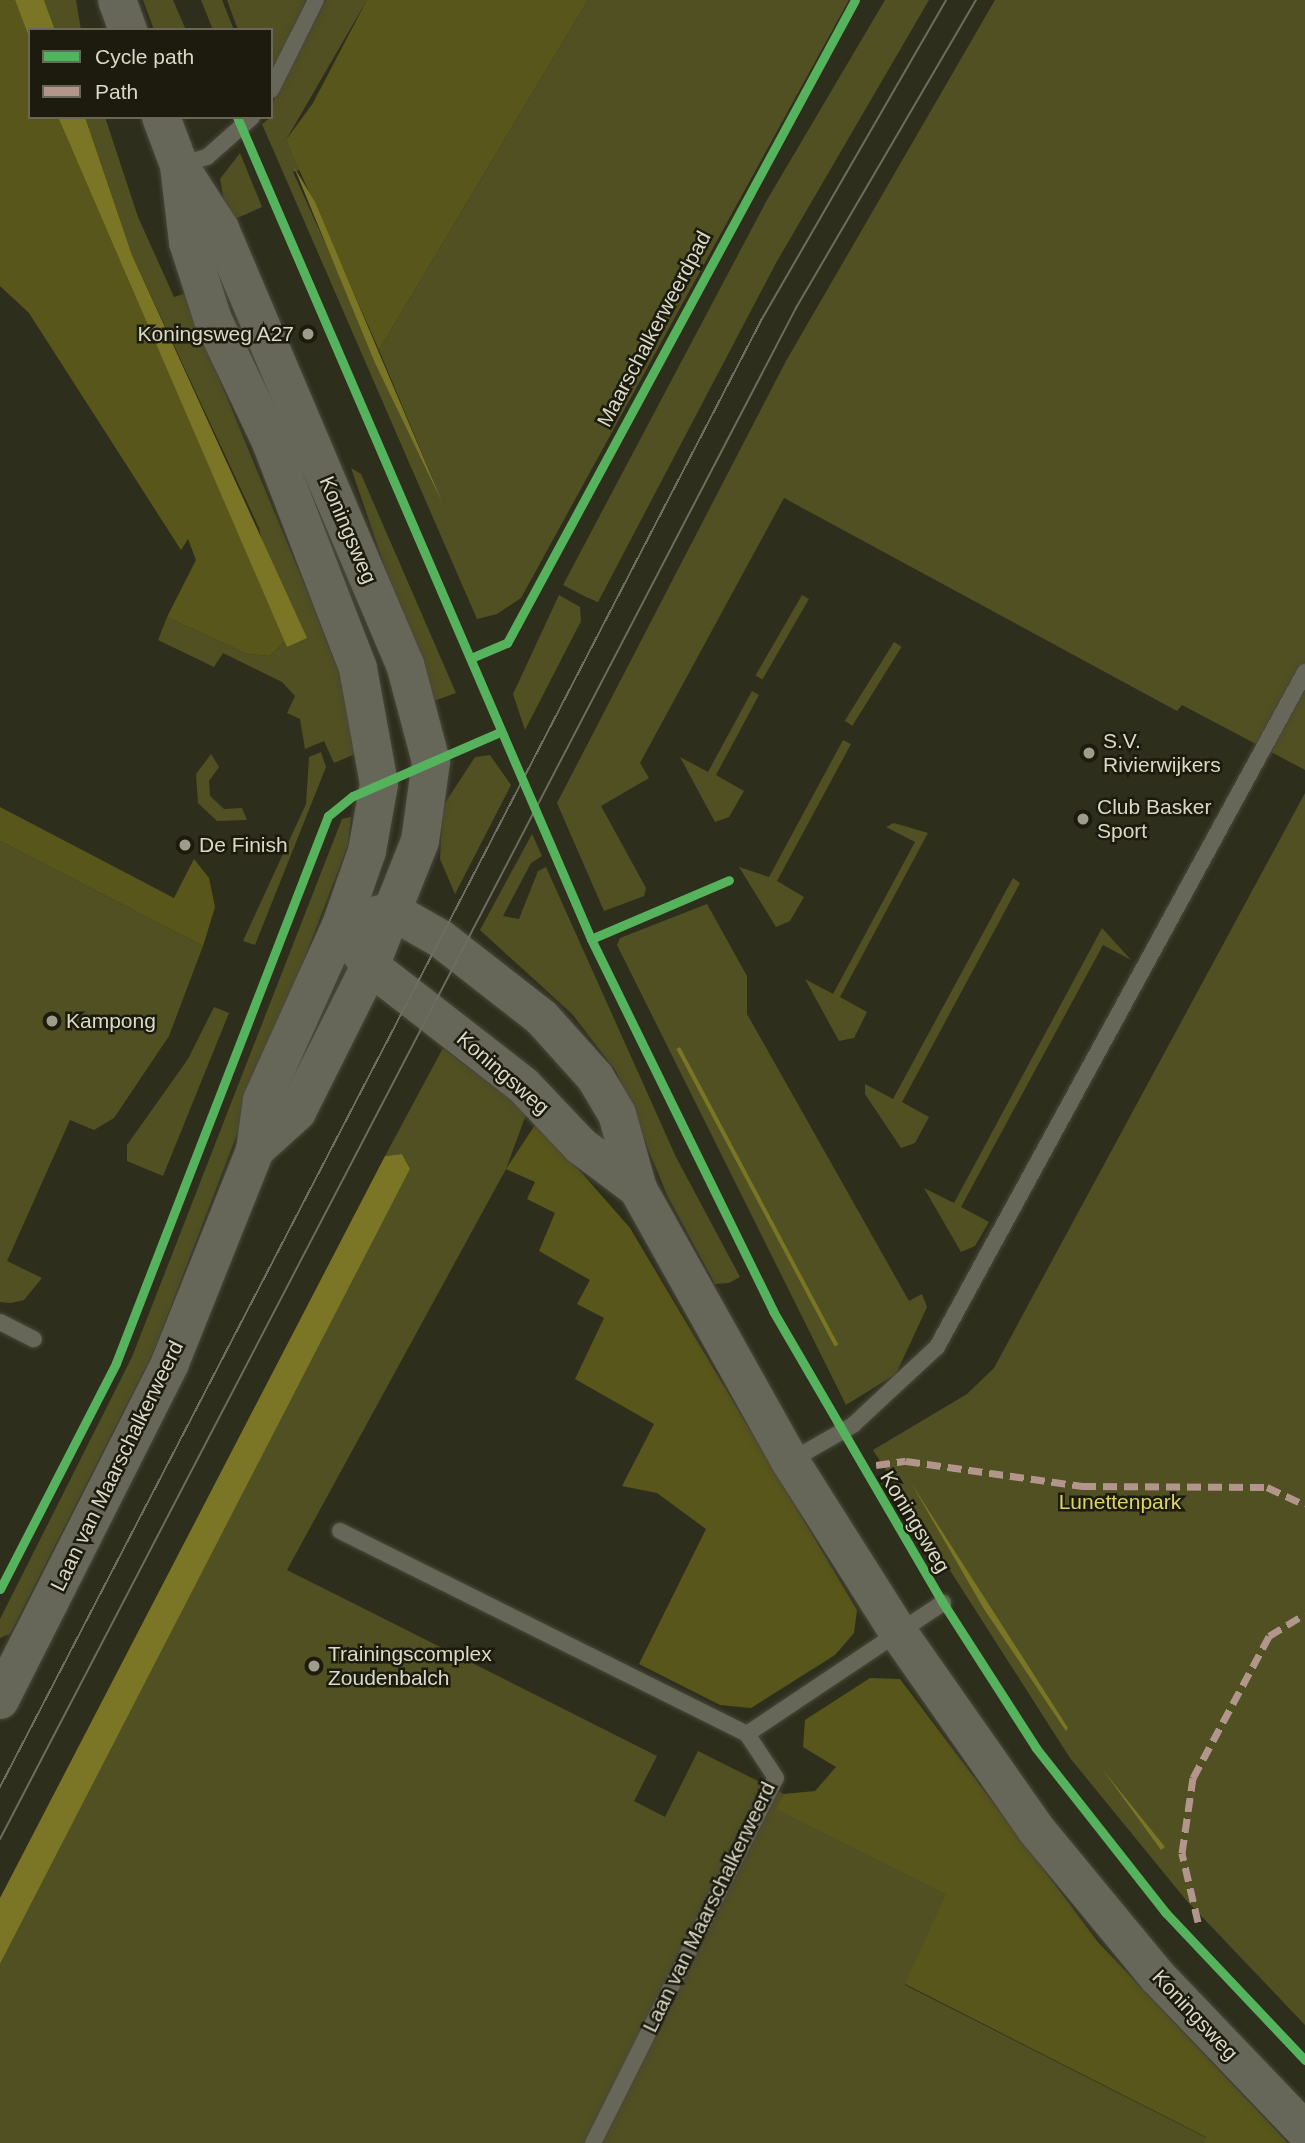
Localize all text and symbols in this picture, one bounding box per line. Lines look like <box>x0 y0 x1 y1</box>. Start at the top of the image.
legend <box>28 28 273 119</box>
text: Cycle path <box>95 45 194 68</box>
text: Path <box>95 80 138 103</box>
street label: Maarschalkerweerdpad <box>592 227 716 431</box>
place label: Koningsweg A27 <box>136 321 294 347</box>
marker: Koningsweg A27 <box>300 326 316 342</box>
street label: Koningsweg <box>314 472 382 588</box>
place label: S.V. Rivierwijkers <box>1103 728 1221 778</box>
marker: S.V. Rivierwijkers <box>1081 745 1097 761</box>
place label: Club Basker Sport <box>1097 794 1211 844</box>
marker: Club Basker Sport <box>1075 811 1091 827</box>
place label: De Finish <box>199 832 288 858</box>
marker: De Finish <box>177 837 193 853</box>
place label: Kampong <box>66 1008 156 1034</box>
marker: Kampong <box>44 1013 60 1029</box>
street label: Koningsweg <box>452 1026 554 1120</box>
street label: Laan van Maarschalkerweerd <box>45 1337 189 1595</box>
street label: Koningsweg <box>875 1466 955 1578</box>
park label: Lunettenpark <box>1059 1489 1181 1515</box>
place label: Trainingscomplex Zoudenbalch <box>328 1641 492 1691</box>
marker: Trainingscomplex Zoudenbalch <box>306 1658 322 1674</box>
street label: Laan van Maarschalkerweerd <box>637 1778 781 2036</box>
street label: Koningsweg <box>1147 1965 1243 2065</box>

